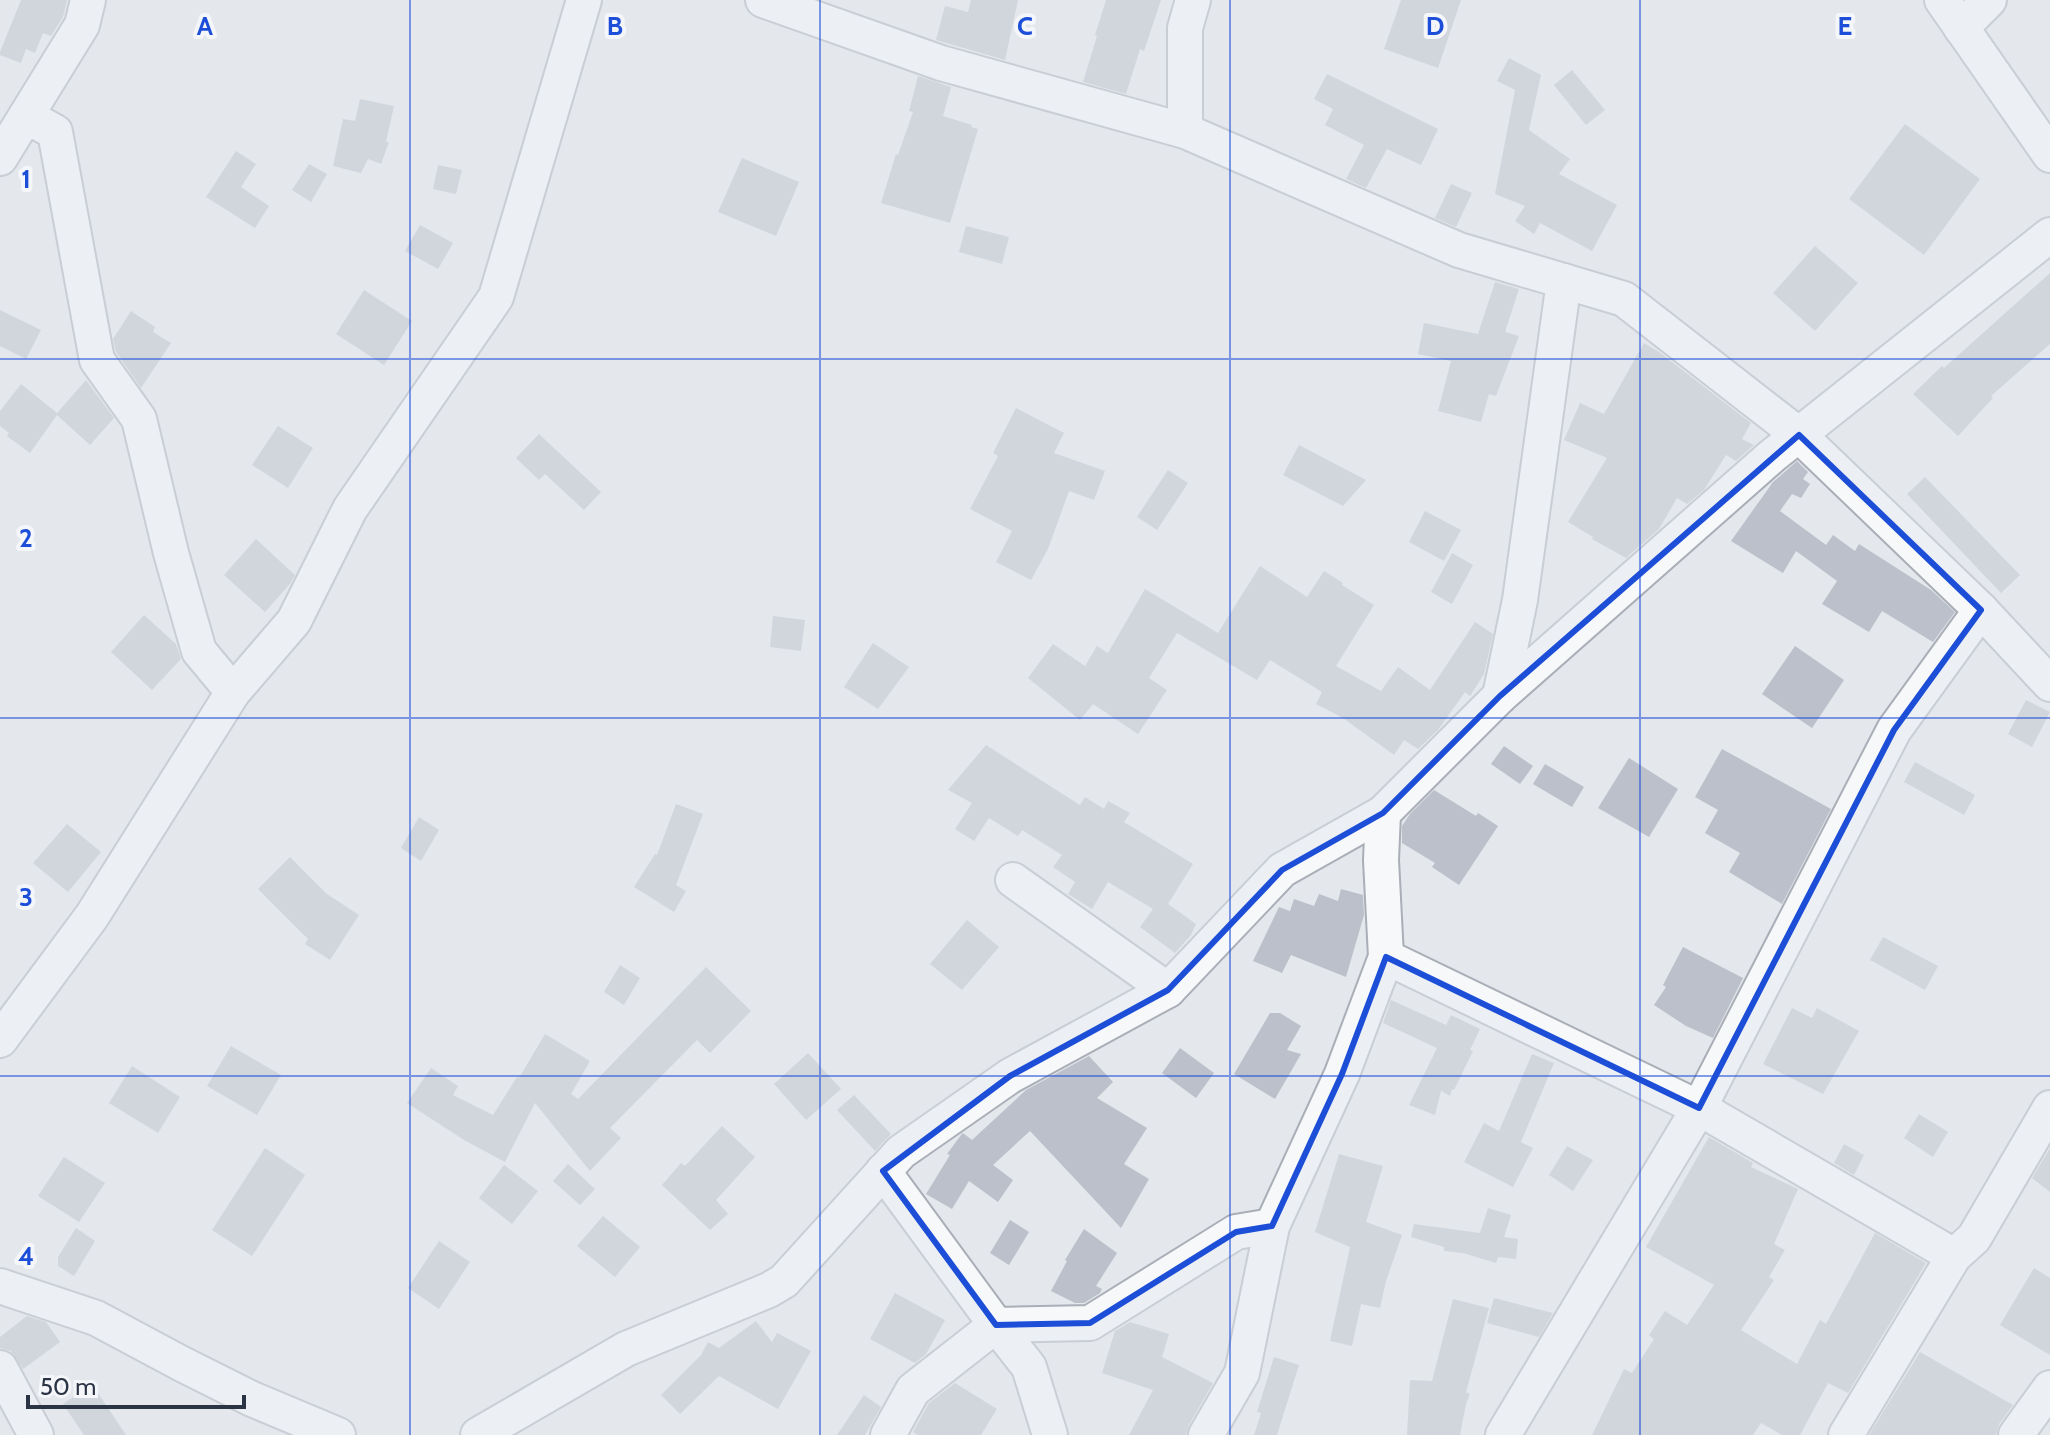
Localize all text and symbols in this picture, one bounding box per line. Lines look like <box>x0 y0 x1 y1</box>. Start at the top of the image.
text: A <box>197 10 214 42</box>
text: B <box>607 10 623 42</box>
text: C <box>1017 10 1033 42</box>
text: D <box>1426 10 1444 42</box>
text: E <box>1838 10 1852 42</box>
text: 1 <box>21 163 31 195</box>
text: 2 <box>19 522 33 554</box>
text: 3 <box>19 881 33 913</box>
text: 4 <box>18 1240 34 1272</box>
scale bar <box>28 1359 244 1409</box>
text: 50 m <box>40 1372 96 1401</box>

